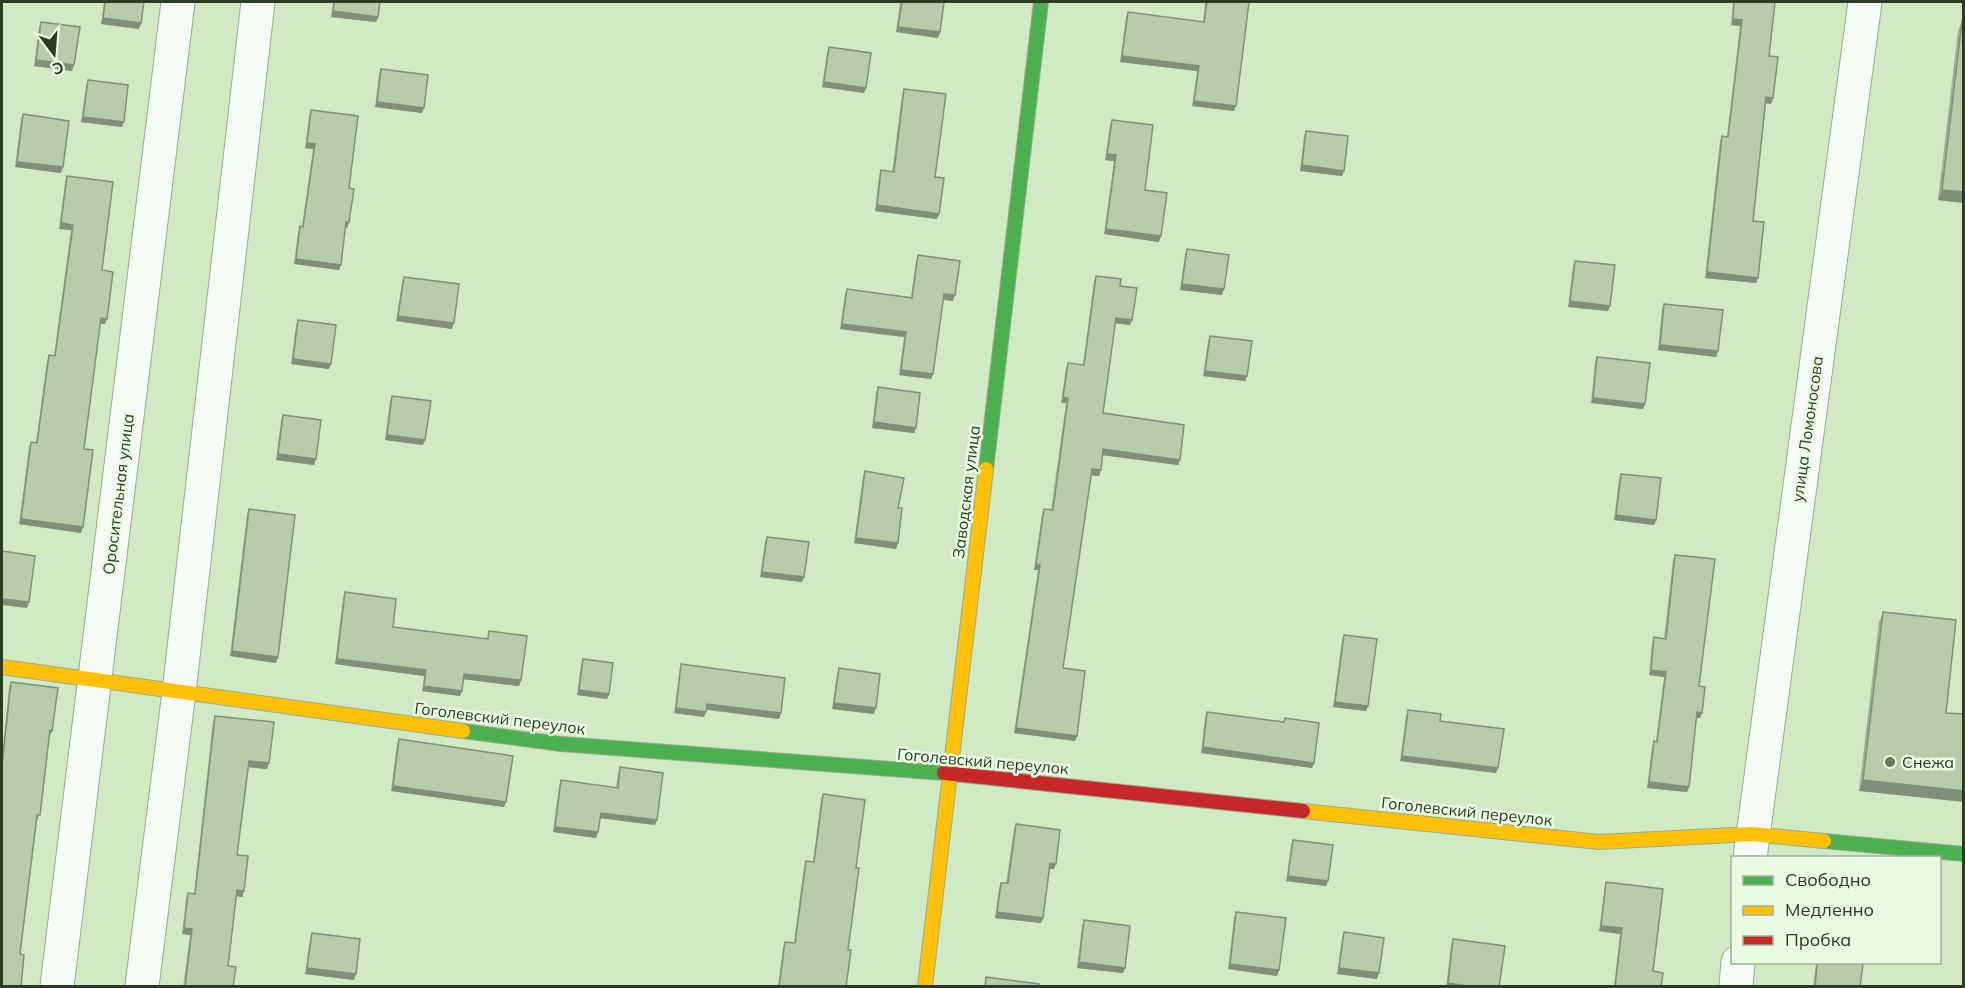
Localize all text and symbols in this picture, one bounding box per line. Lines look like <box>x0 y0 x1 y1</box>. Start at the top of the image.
north arrow <box>24 24 84 84</box>
text: С <box>50 57 66 80</box>
street label: улица Ломоносова <box>1787 355 1827 503</box>
street label: Оросительная улица <box>98 412 138 576</box>
street label: Заводская улица <box>948 424 984 560</box>
street label: Гоголевский переулок <box>413 698 587 738</box>
street label: Гоголевский переулок <box>896 744 1070 778</box>
place label: Снежа <box>1902 752 1954 772</box>
marker: Снежа <box>1883 755 1897 769</box>
street label: Гоголевский переулок <box>1380 792 1554 830</box>
legend <box>1731 856 1941 964</box>
text: Свободно <box>1785 868 1871 891</box>
text: Медленно <box>1785 898 1874 921</box>
text: Пробка <box>1785 928 1851 951</box>

